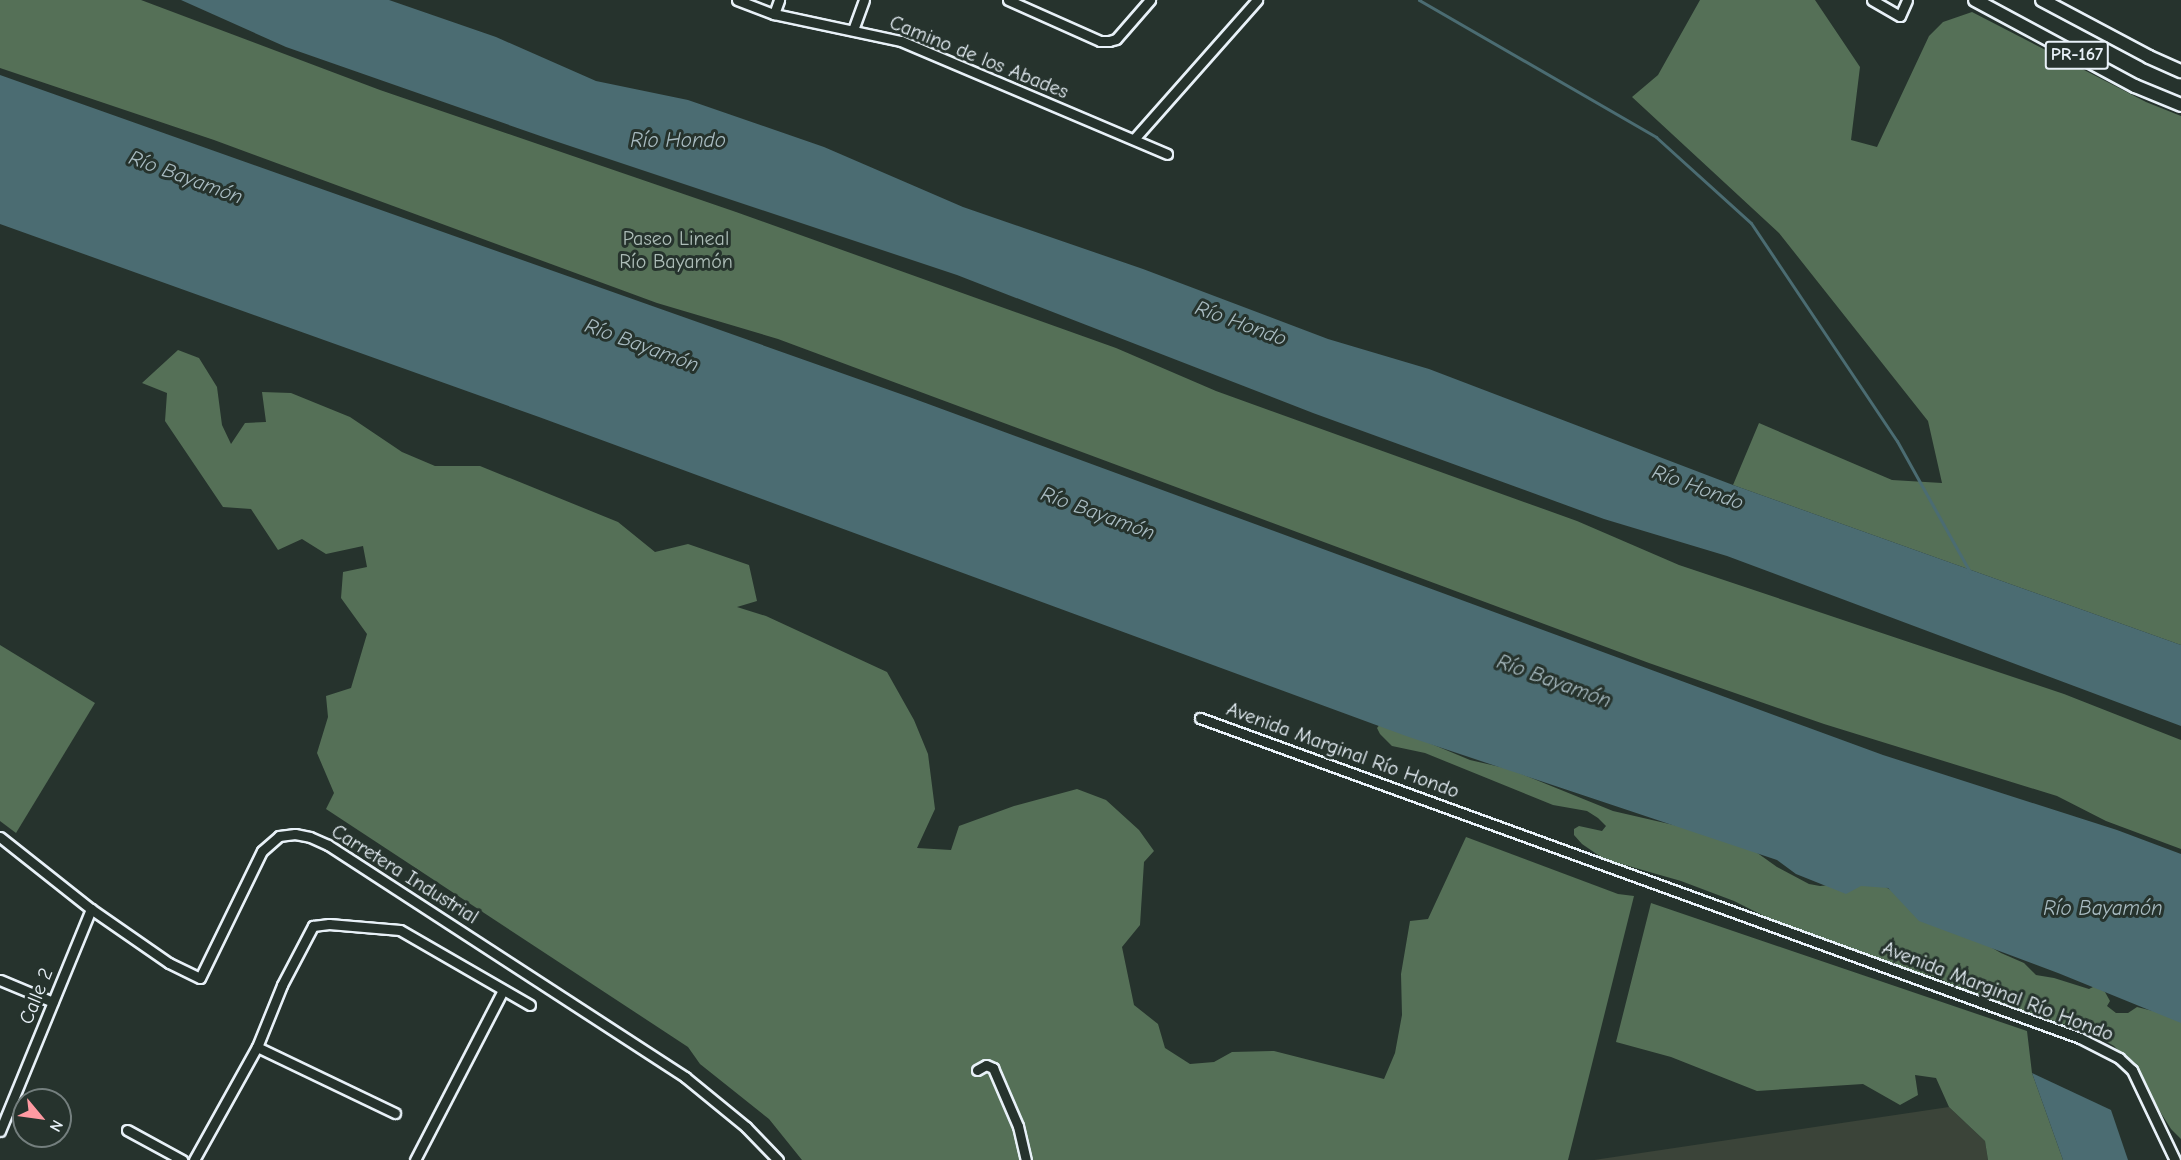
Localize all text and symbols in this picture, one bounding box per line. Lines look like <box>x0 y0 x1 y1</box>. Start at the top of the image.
street label: Camino de los Abades <box>886 10 1072 104</box>
road number: PR-167 <box>2044 40 2110 70</box>
water label: Río Hondo <box>630 127 726 153</box>
water label: Río Bayamón <box>126 145 246 209</box>
park label: Paseo Lineal Río Bayamón <box>619 227 733 274</box>
water label: Río Hondo <box>1192 295 1290 351</box>
water label: Río Bayamón <box>582 313 702 377</box>
water label: Río Hondo <box>1649 459 1747 515</box>
water label: Río Bayamón <box>1038 481 1158 545</box>
water label: Río Bayamón <box>1494 649 1614 713</box>
street label: Avenida Marginal Río Hondo <box>1223 697 1463 803</box>
street label: Carretera Industrial <box>327 819 483 929</box>
water label: Río Bayamón <box>2043 895 2163 921</box>
street label: Avenida Marginal Río Hondo <box>1879 936 2117 1046</box>
street label: Calle 2 <box>14 964 58 1028</box>
north arrow <box>12 1088 72 1148</box>
text: N <box>46 1117 66 1135</box>

